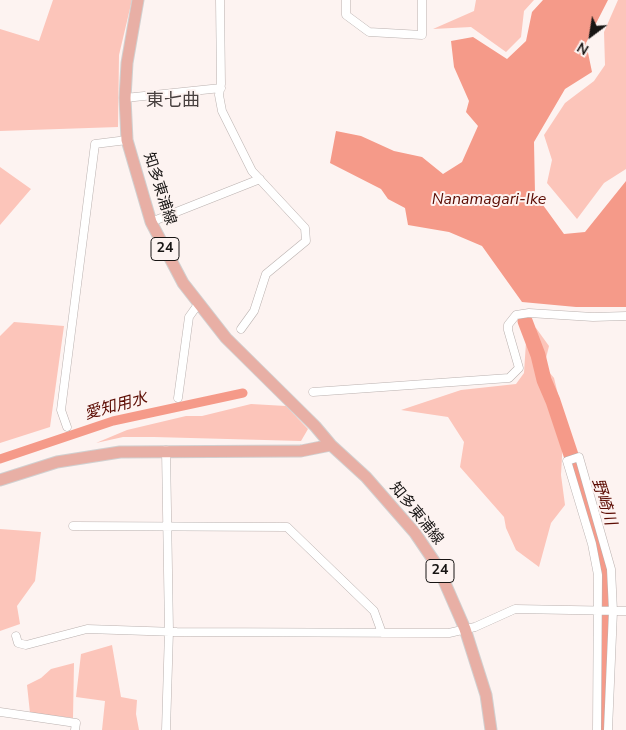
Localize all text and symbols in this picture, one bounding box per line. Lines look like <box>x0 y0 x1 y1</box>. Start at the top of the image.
north arrow <box>566 10 616 60</box>
text: N <box>574 37 592 59</box>
district label: 東七曲 <box>146 91 200 113</box>
street label: 知多東浦線 <box>139 151 179 227</box>
water label: Nanamagari-Ike <box>432 190 546 210</box>
road number: 24 <box>151 238 179 260</box>
water label: 愛知用水 <box>83 389 149 425</box>
water label: 野崎川 <box>587 476 619 528</box>
street label: 知多東浦線 <box>385 479 447 549</box>
road number: 24 <box>426 560 454 582</box>

